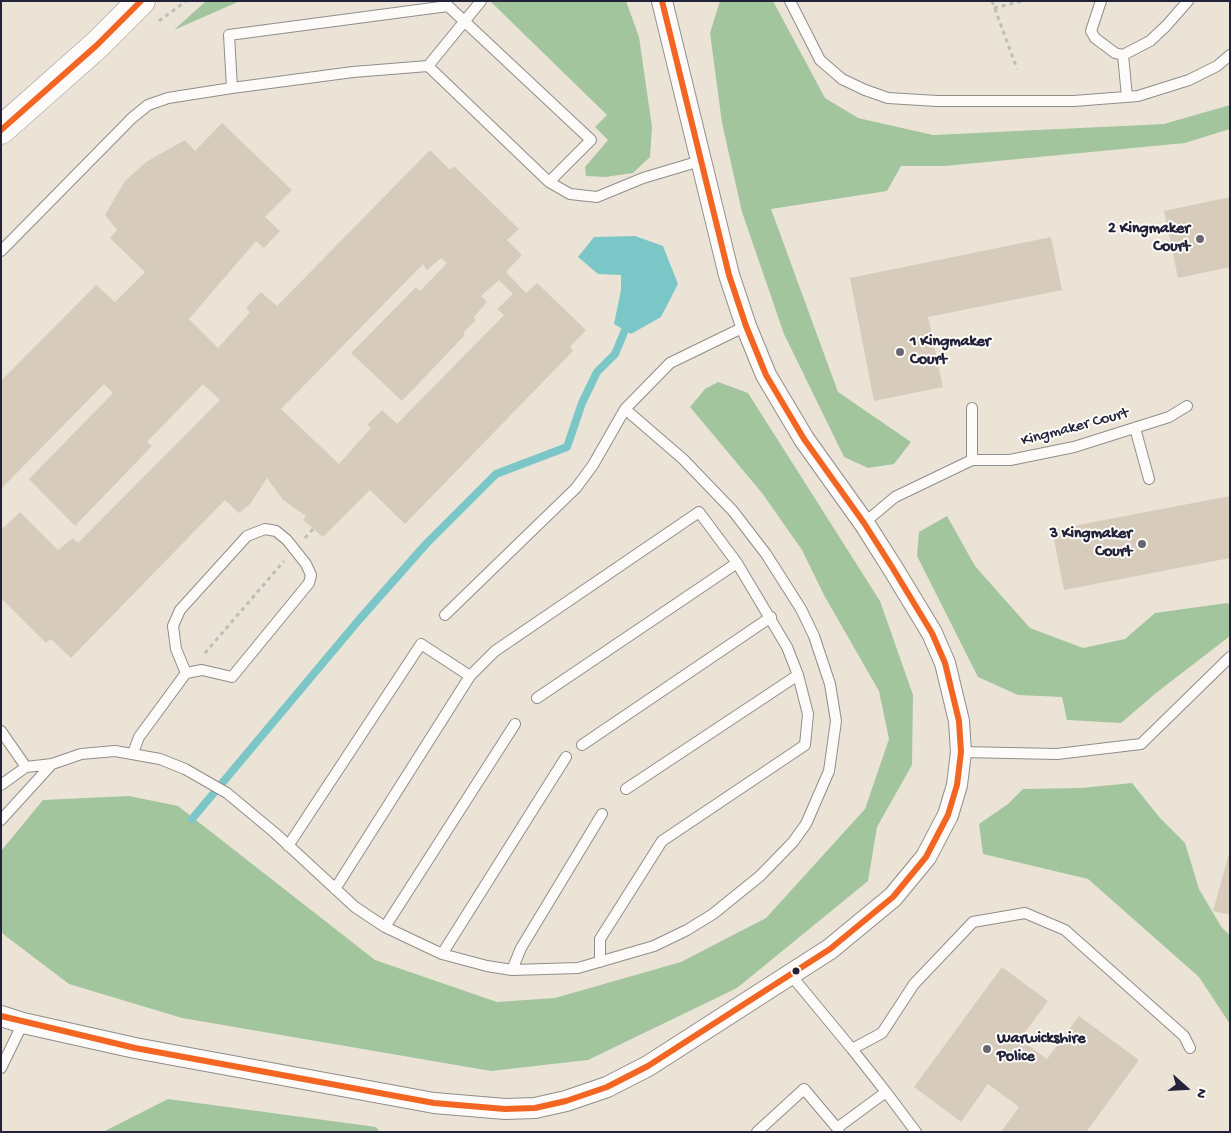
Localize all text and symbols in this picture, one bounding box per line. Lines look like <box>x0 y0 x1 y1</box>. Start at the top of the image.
place label: 2 Kingmaker Court <box>1108 220 1190 258</box>
marker: 2 Kingmaker Court <box>1194 233 1206 245</box>
place label: 1 Kingmaker Court <box>910 333 991 371</box>
marker: 1 Kingmaker Court <box>894 346 906 358</box>
street label: Kingmaker Court <box>1019 404 1131 452</box>
place label: 3 Kingmaker Court <box>1050 525 1132 563</box>
marker: 3 Kingmaker Court <box>1136 538 1148 550</box>
unlabelled marker <box>791 966 801 976</box>
place label: Warwickshire Police <box>997 1030 1085 1068</box>
marker: Warwickshire Police <box>981 1043 993 1055</box>
north arrow <box>1161 1063 1211 1113</box>
text: N <box>1191 1086 1210 1100</box>

